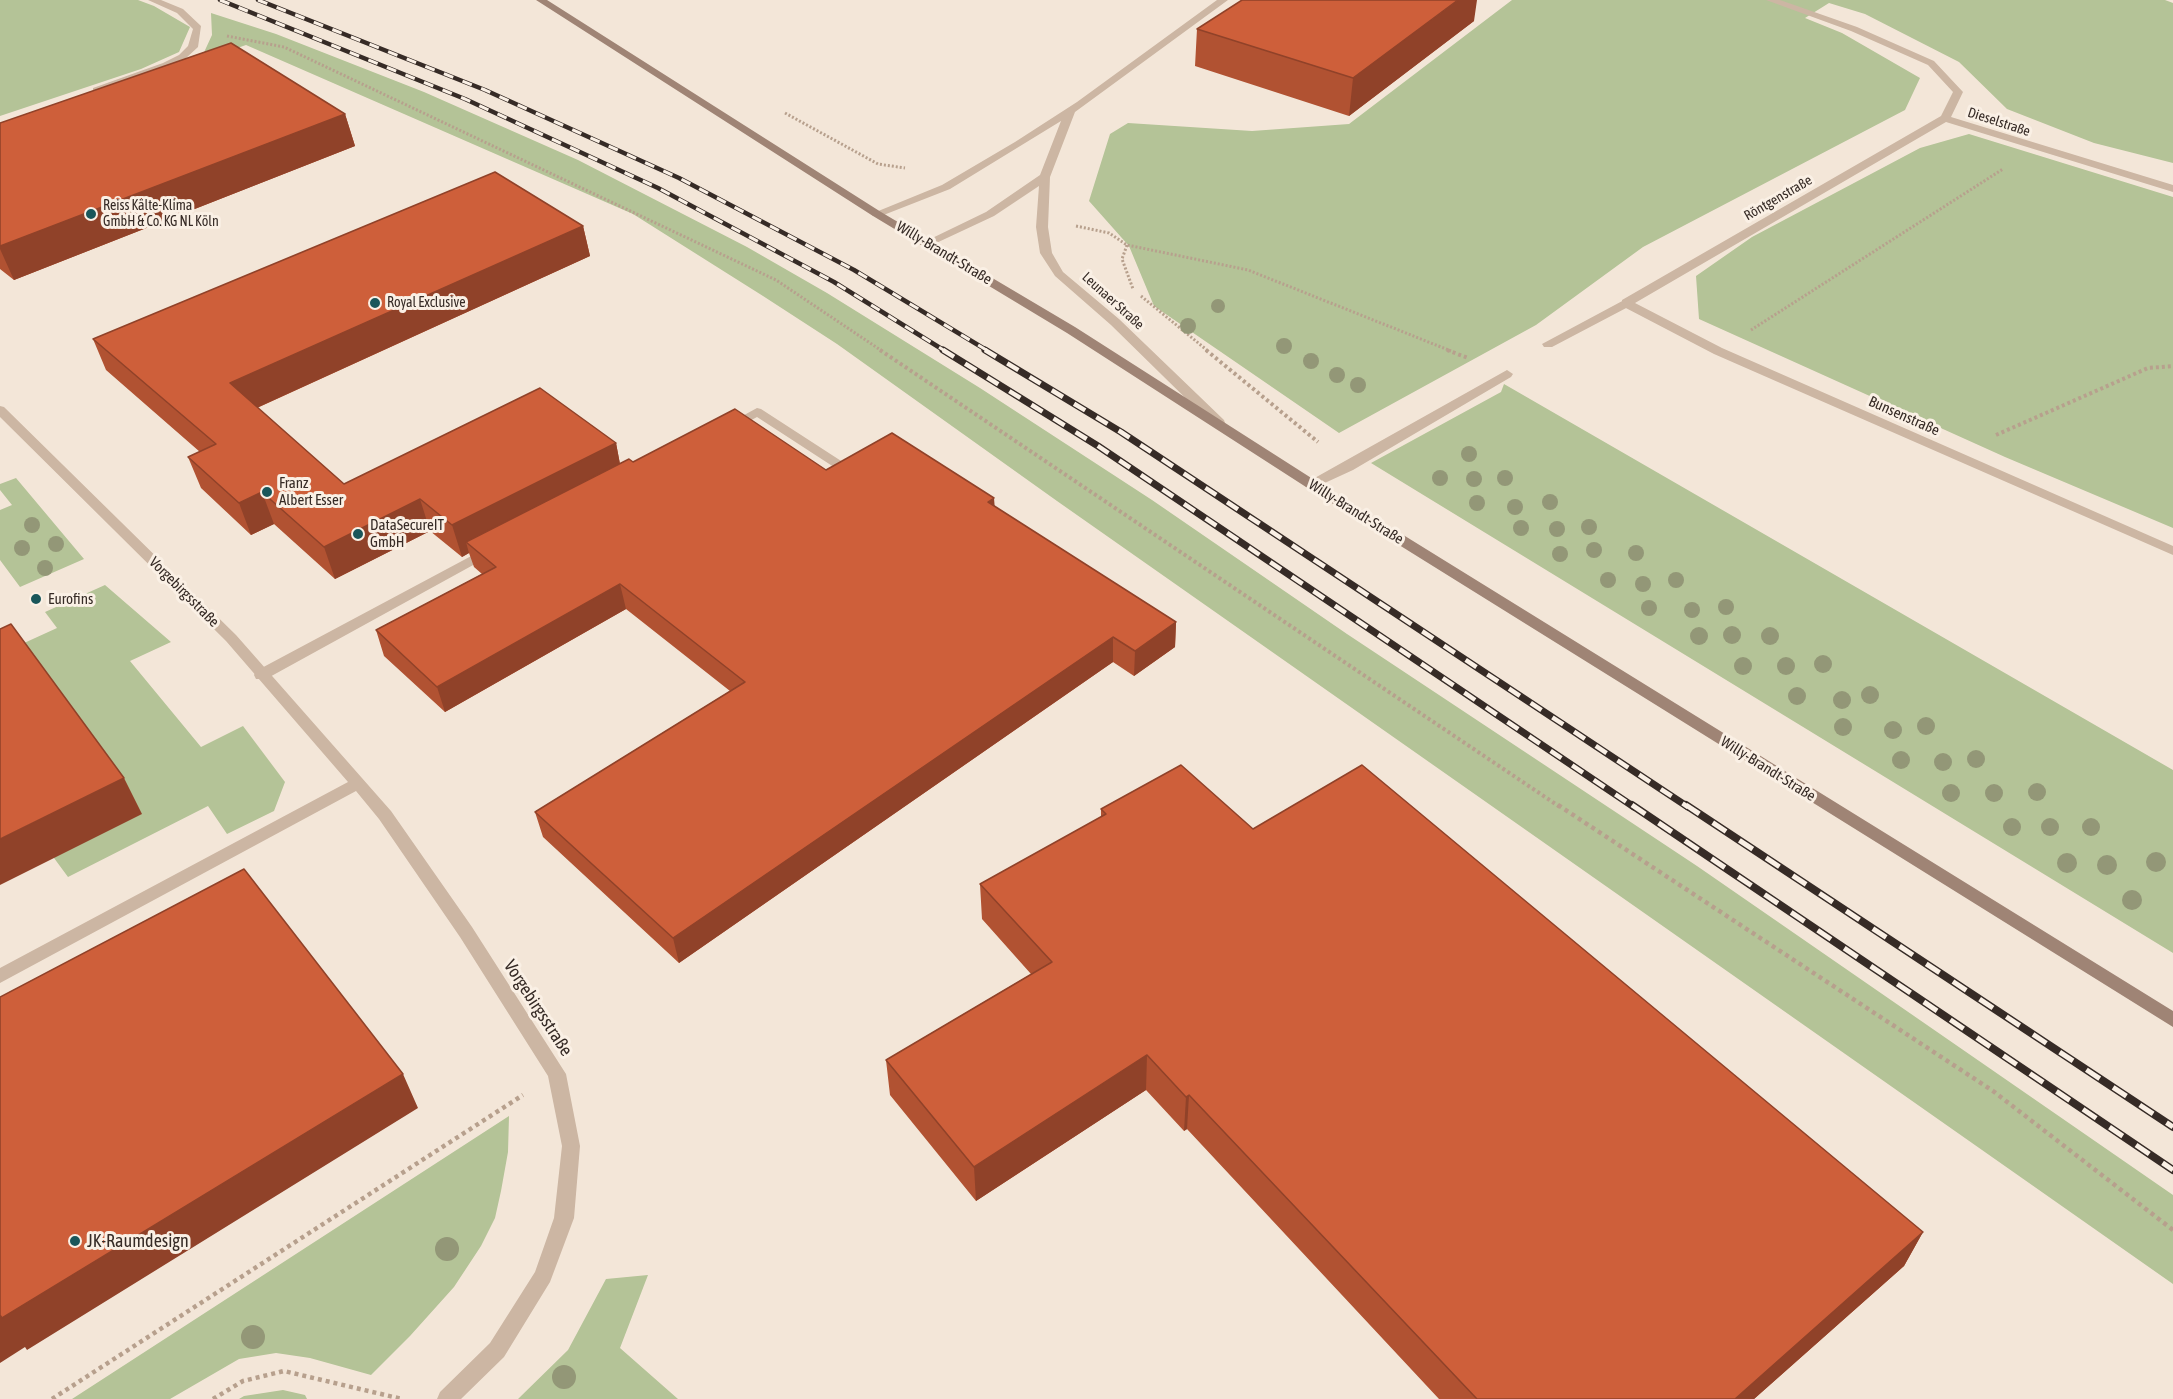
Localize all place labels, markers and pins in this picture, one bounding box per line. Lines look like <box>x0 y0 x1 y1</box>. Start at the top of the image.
place label: Reiss Kälte-Klima GmbH & Co. KG NL Köln <box>103 198 219 231</box>
marker: Reiss Kälte-Klima GmbH & Co. KG NL Köln <box>84 207 98 221</box>
place label: Royal Exclusive <box>387 295 465 311</box>
marker: Royal Exclusive <box>368 296 382 310</box>
place label: Franz Albert Esser <box>279 474 343 509</box>
marker: Franz Albert Esser <box>260 485 274 499</box>
place label: DataSecureIT GmbH <box>370 516 444 551</box>
marker: DataSecureIT GmbH <box>351 527 365 541</box>
place label: Eurofins <box>48 590 93 608</box>
marker: Eurofins <box>29 592 43 606</box>
place label: JK-Raumdesign <box>87 1230 189 1252</box>
marker: JK-Raumdesign <box>68 1234 82 1248</box>

